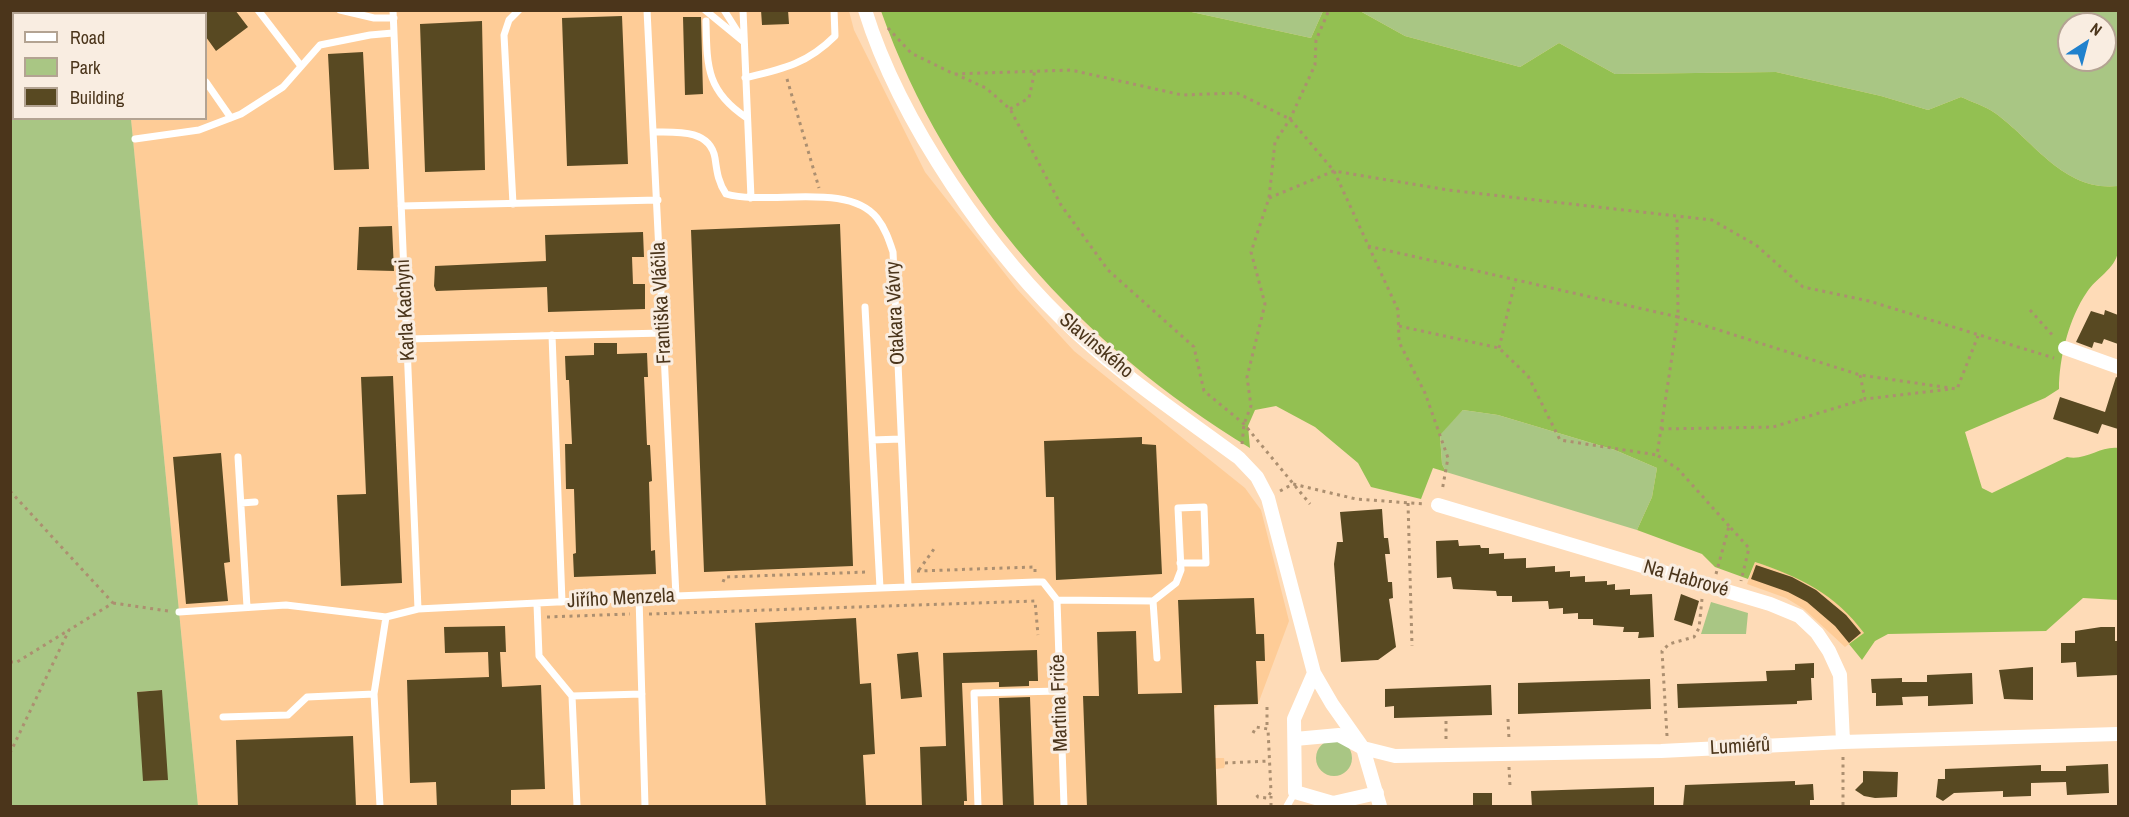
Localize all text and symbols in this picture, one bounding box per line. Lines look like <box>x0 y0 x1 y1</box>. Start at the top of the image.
legend <box>12 12 207 120</box>
north arrow <box>2057 12 2117 72</box>
text: N <box>2086 17 2107 41</box>
text: Road <box>70 25 105 50</box>
text: Park <box>70 55 100 80</box>
text: Building <box>70 85 124 110</box>
street label: Františka Vláčila <box>647 241 677 365</box>
street label: Karla Kachyni <box>391 258 421 362</box>
street label: Otakara Vávry <box>881 261 911 365</box>
street label: Slavínského <box>1054 308 1138 384</box>
street label: Na Habrové <box>1641 555 1731 603</box>
street label: Jiřího Menzela <box>567 584 675 614</box>
street label: Martina Friče <box>1046 654 1074 752</box>
street label: Lumiérů <box>1709 733 1771 761</box>

